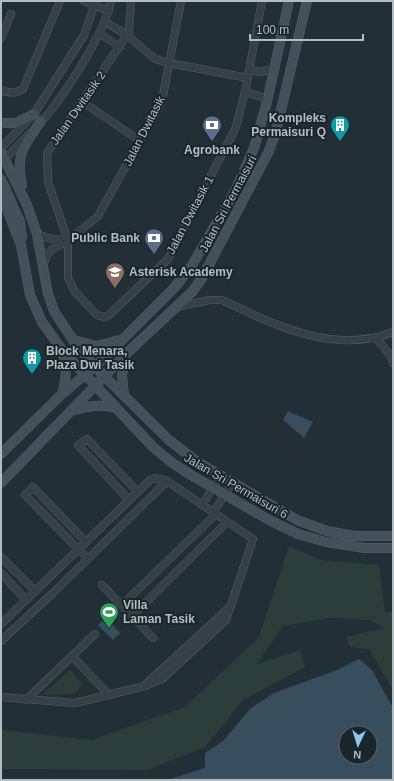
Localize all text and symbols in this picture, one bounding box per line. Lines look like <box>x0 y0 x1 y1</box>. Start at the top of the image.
scale bar <box>250 16 363 42</box>
text: 100 m <box>256 23 289 37</box>
street label: Jalan Dwitasik 2 <box>47 68 109 148</box>
street label: Jalan Dwitasik <box>120 93 168 168</box>
place label: Kompleks Permaisuri Q <box>251 111 326 139</box>
bank icon: Agrobank <box>201 114 223 142</box>
building icon: Kompleks Permaisuri Q <box>329 114 351 142</box>
place label: Agrobank <box>184 143 240 157</box>
street label: Jalan Sri Permaisuri <box>197 153 259 255</box>
street label: Jalan Dwitasik 1 <box>163 173 217 257</box>
bank icon: Public Bank <box>143 227 165 255</box>
place label: Public Bank <box>71 231 140 245</box>
school or university icon: Asterisk Academy <box>104 261 126 289</box>
place label: Asterisk Academy <box>129 265 233 279</box>
place label: Block Menara, Plaza Dwi Tasik <box>46 344 135 372</box>
building icon: Block Menara, Plaza Dwi Tasik <box>21 347 43 375</box>
street label: Jalan Sri Permaisuri 6 <box>182 451 291 522</box>
place label: Villa Laman Tasik <box>123 598 195 626</box>
sports icon: Villa Laman Tasik <box>98 601 120 629</box>
north arrow <box>338 725 378 765</box>
text: N <box>353 749 362 761</box>

